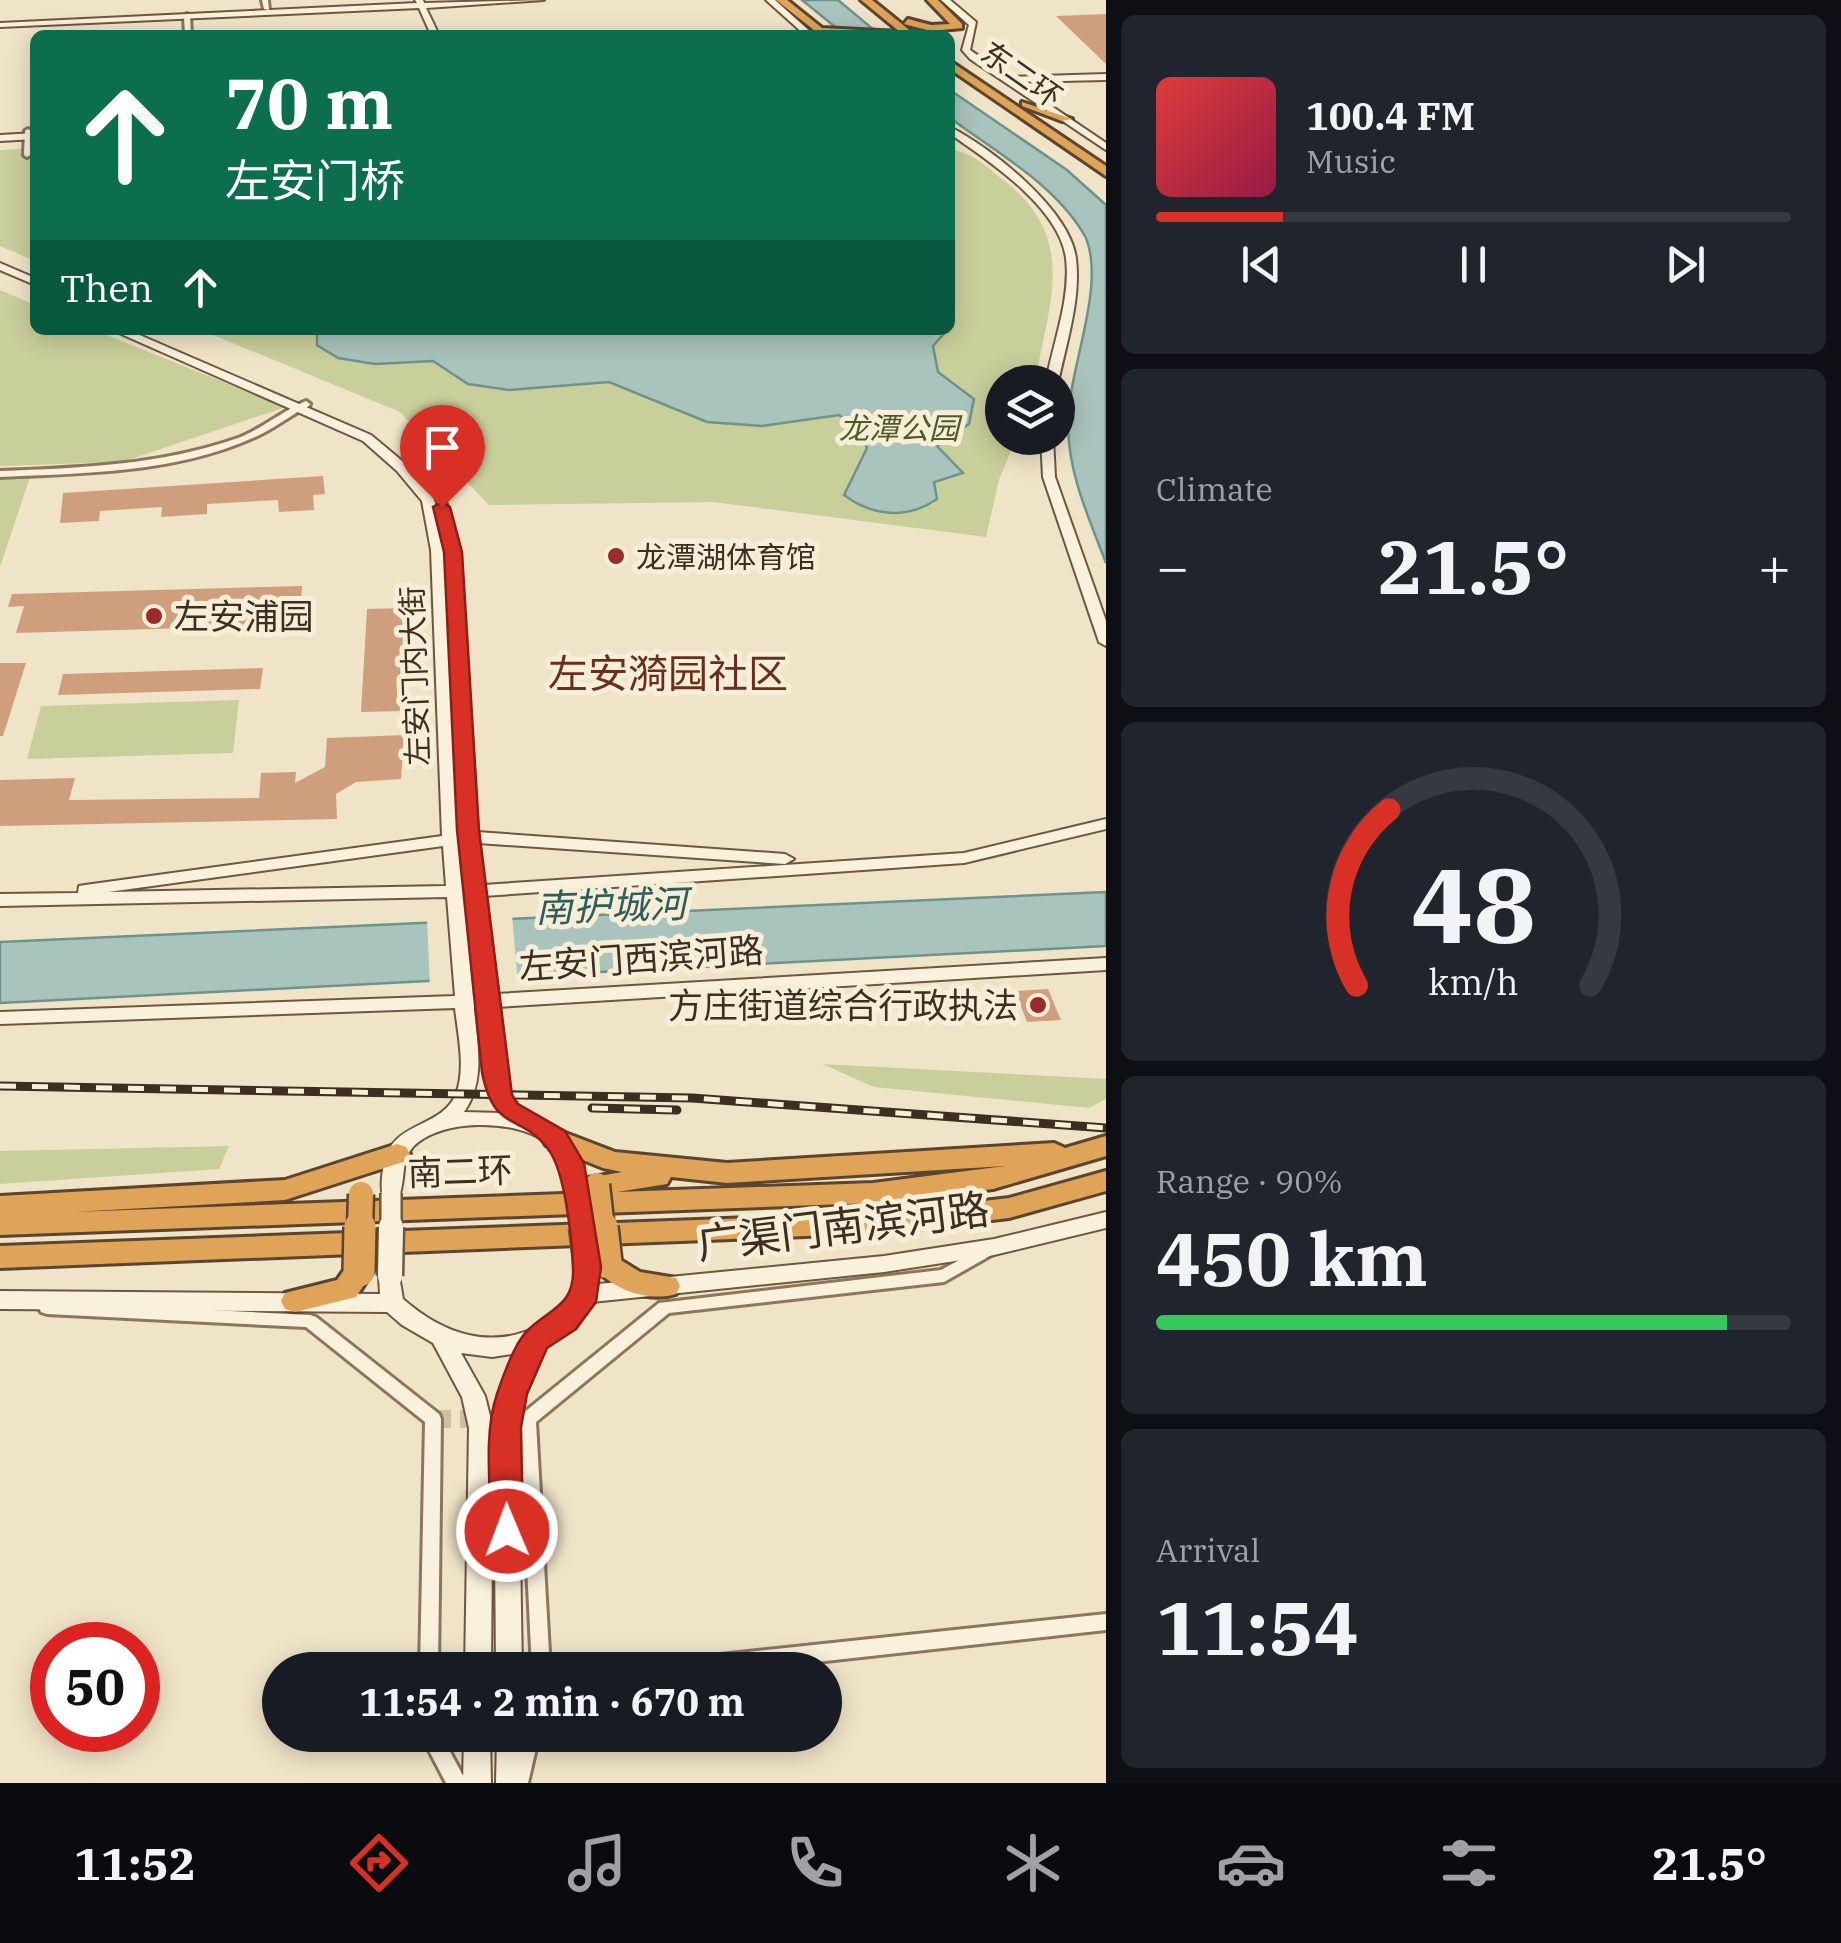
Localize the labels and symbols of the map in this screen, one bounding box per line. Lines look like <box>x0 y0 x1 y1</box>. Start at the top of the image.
street label: 东二环 <box>974 32 1070 116</box>
pin <box>400 405 485 508</box>
park label: 龙潭公园 <box>839 408 963 447</box>
place label: 龙潭湖体育馆 <box>636 537 816 576</box>
marker: 龙潭湖体育馆 <box>605 545 627 567</box>
street label: 左安门内大街 <box>391 585 437 767</box>
place label: 左安浦园 <box>174 593 314 639</box>
marker: 左安浦园 <box>143 605 165 627</box>
district label: 左安漪园社区 <box>548 647 788 699</box>
water label: 南护城河 <box>534 878 695 932</box>
street label: 左安门西滨河路 <box>517 927 765 989</box>
place label: 方庄街道综合行政执法 <box>668 982 1018 1028</box>
marker: 方庄街道综合行政执法 <box>1027 994 1049 1016</box>
street label: 南二环 <box>407 1146 513 1196</box>
street label: 广渠门南滨河路 <box>694 1181 992 1271</box>
position arrow <box>455 1479 559 1583</box>
speed limit sign: 50 <box>30 1622 160 1752</box>

